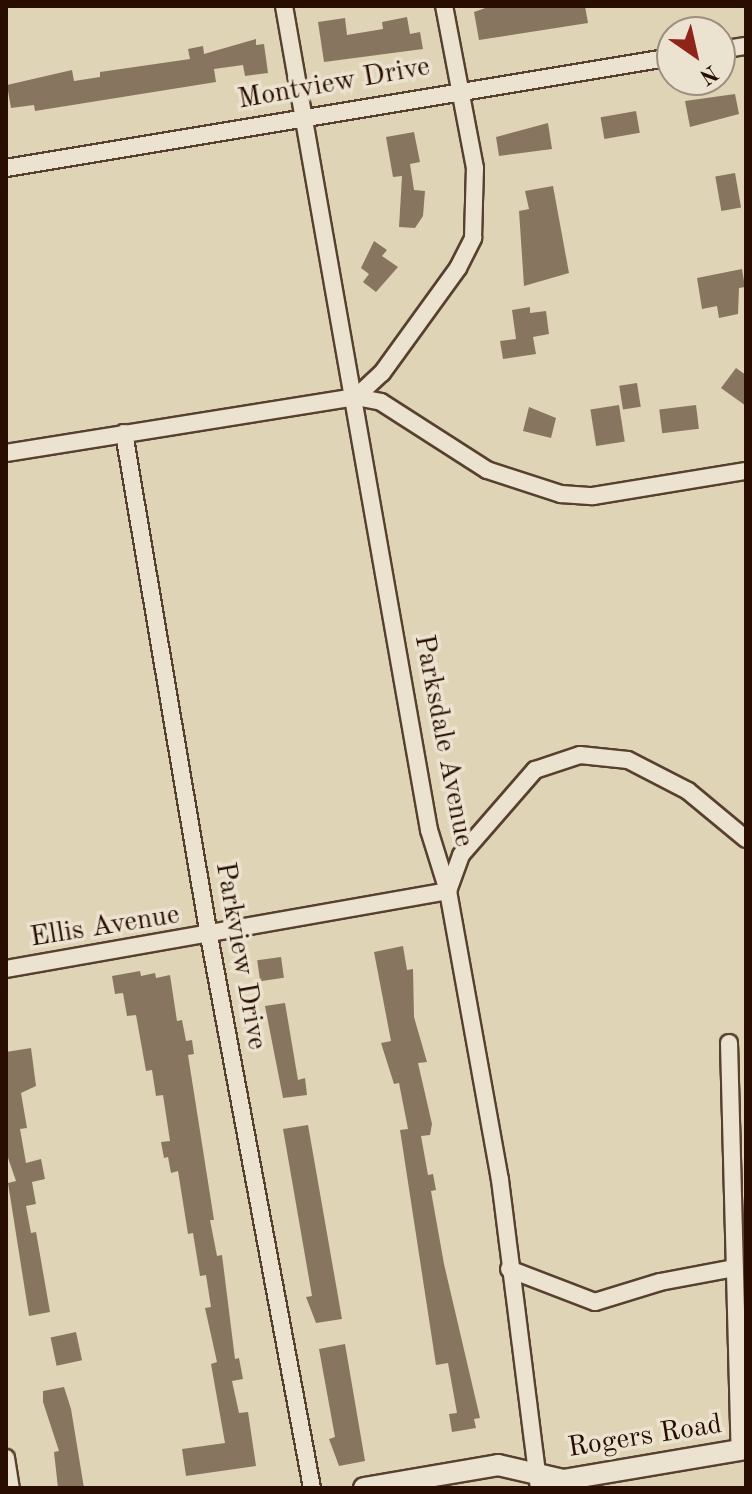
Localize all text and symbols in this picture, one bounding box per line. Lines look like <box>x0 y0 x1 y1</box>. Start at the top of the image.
north arrow <box>656 16 736 96</box>
street label: Montview Drive <box>235 51 433 117</box>
text: N <box>695 60 721 88</box>
street label: Parksdale Avenue <box>406 632 480 850</box>
street label: Parkview Drive <box>207 860 273 1052</box>
street label: Ellis Avenue <box>28 899 182 955</box>
street label: Rogers Road <box>565 1408 725 1466</box>

